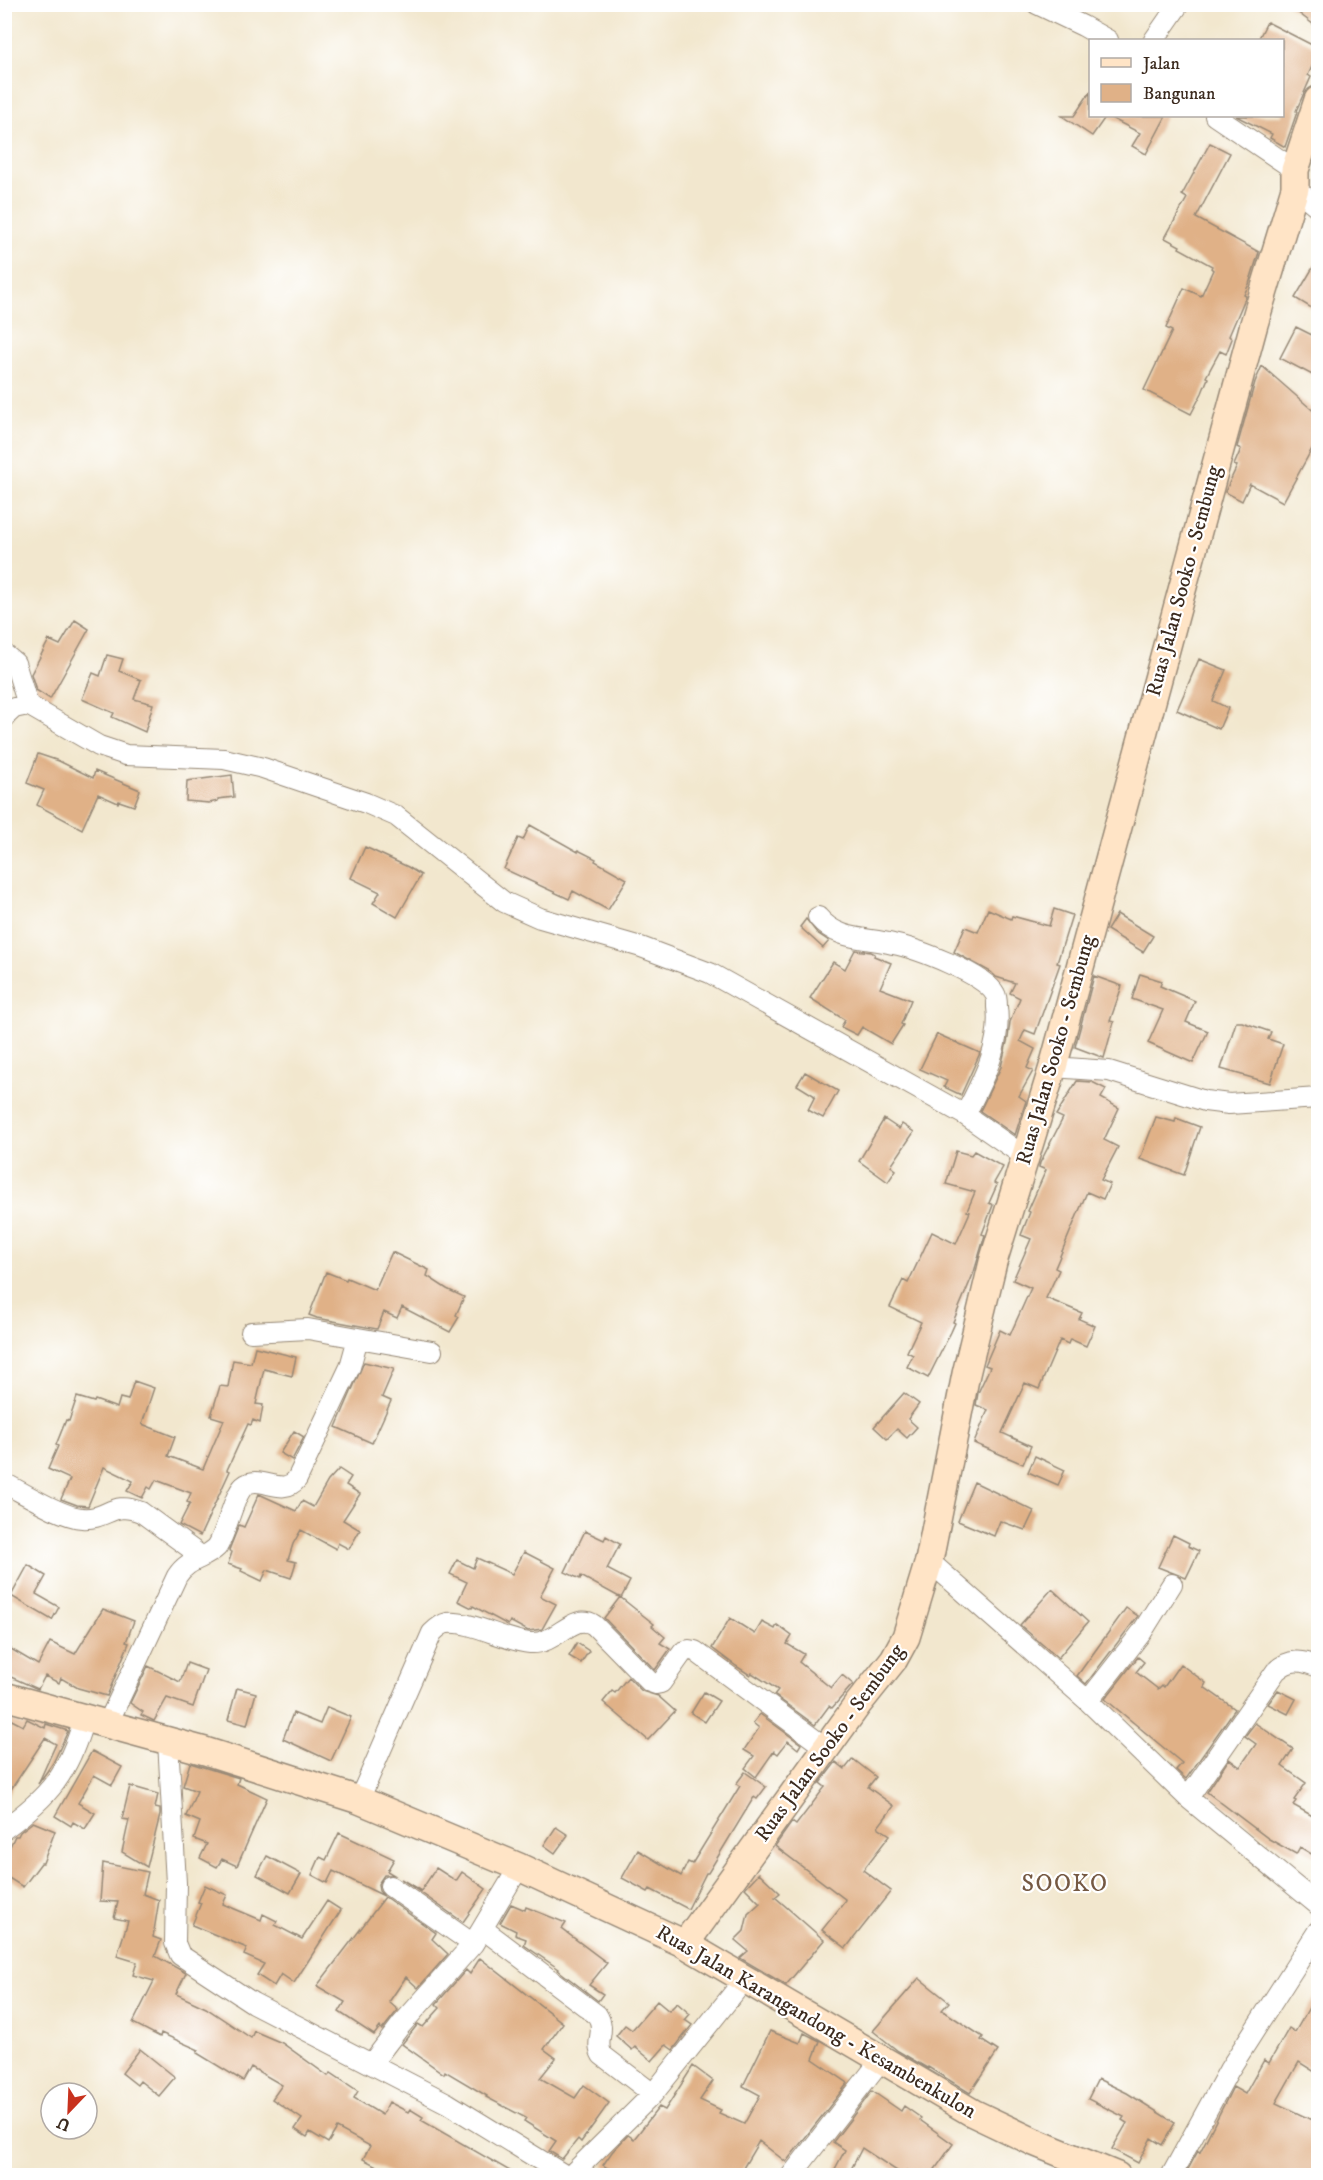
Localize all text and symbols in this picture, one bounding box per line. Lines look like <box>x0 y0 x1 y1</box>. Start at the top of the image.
legend <box>1089 39 1284 117</box>
text: Jalan <box>1141 53 1181 75</box>
text: Bangunan <box>1143 83 1216 105</box>
street label: Ruas Jalan Sooko - Sembung <box>1141 462 1228 699</box>
street label: Ruas Jalan Sooko - Sembung <box>1011 931 1102 1168</box>
street label: Ruas Jalan Sooko - Sembung <box>750 1638 911 1847</box>
district label: SOOKO <box>1021 1869 1109 1899</box>
street label: Ruas Jalan Karangandong - Kesambenkulon <box>651 1919 981 2125</box>
north arrow <box>39 2081 99 2141</box>
text: U <box>53 2112 73 2136</box>

